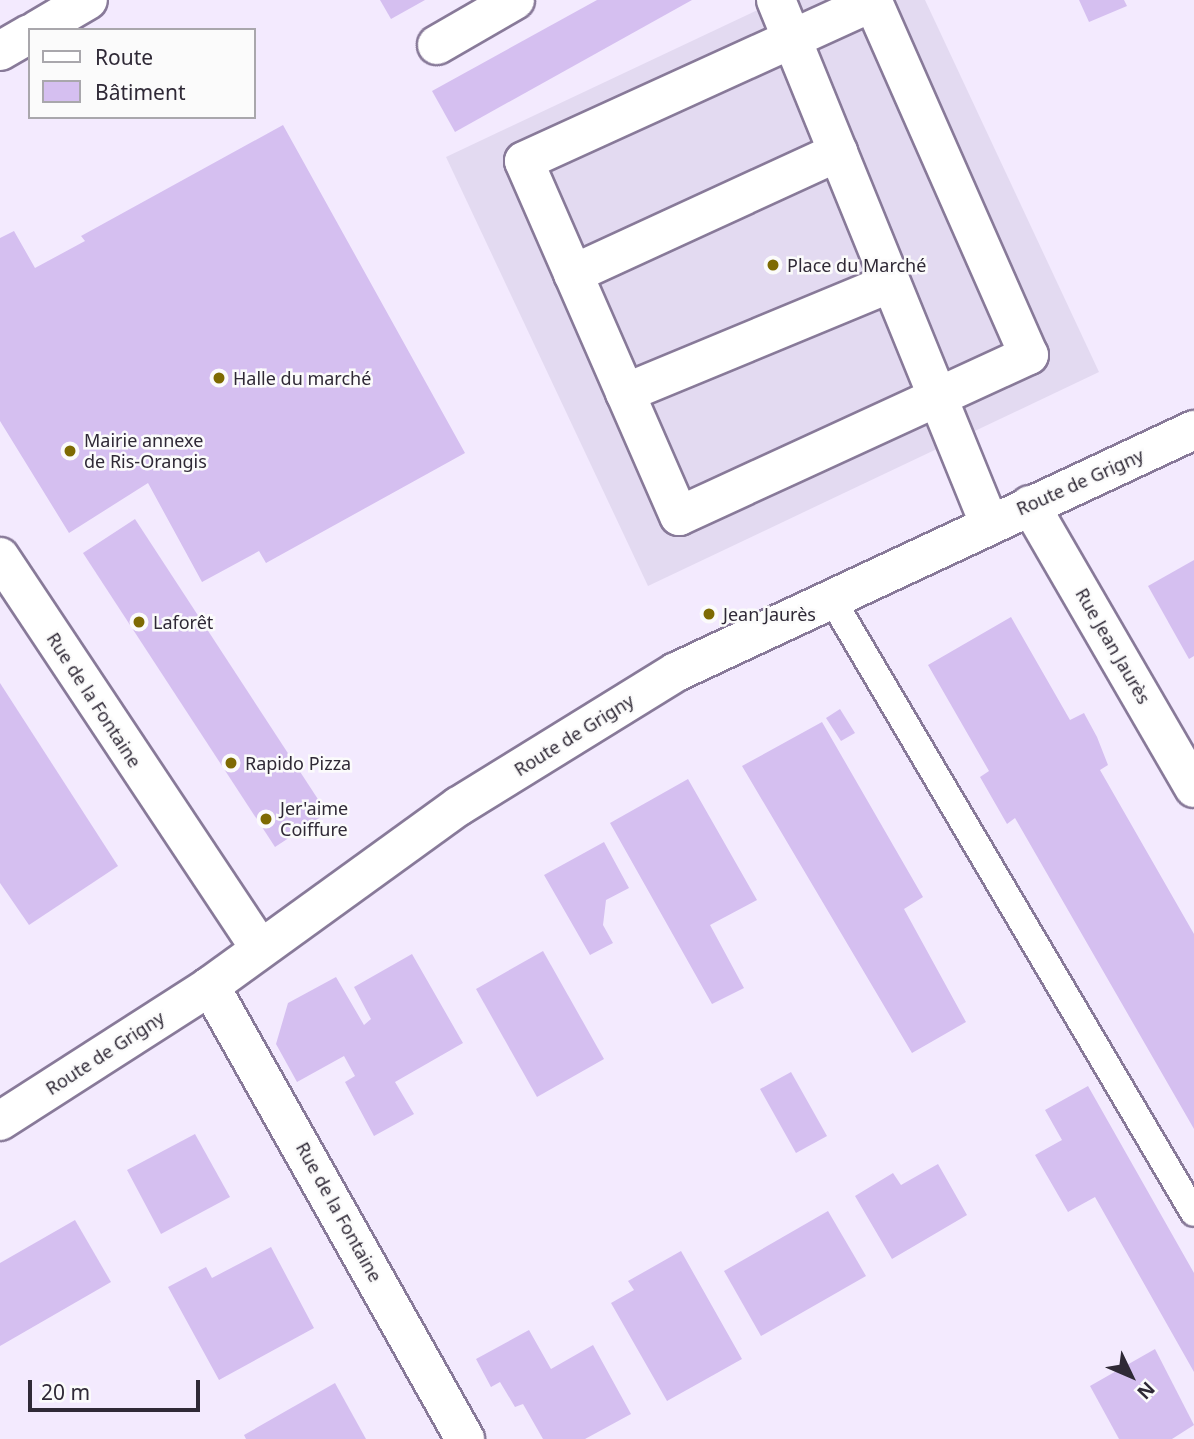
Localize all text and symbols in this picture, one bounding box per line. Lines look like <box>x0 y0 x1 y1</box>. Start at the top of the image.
legend <box>28 28 256 119</box>
text: Route <box>95 43 153 71</box>
text: Bâtiment <box>95 78 185 106</box>
place label: Place du Marché <box>787 254 926 276</box>
marker: Place du Marché <box>765 257 781 273</box>
place label: Halle du marché <box>233 367 371 389</box>
marker: Halle du marché <box>211 370 227 386</box>
place label: Mairie annexe de Ris-Orangis <box>84 430 207 472</box>
marker: Mairie annexe de Ris-Orangis <box>62 443 78 459</box>
street label: Route de Grigny <box>1013 444 1147 520</box>
street label: Rue Jean Jaurès <box>1071 584 1155 708</box>
place label: Jean Jaurès <box>723 603 816 625</box>
marker: Jean Jaurès <box>701 606 717 622</box>
place label: Laforêt <box>153 611 213 633</box>
marker: Laforêt <box>131 614 147 630</box>
street label: Rue de la Fontaine <box>42 629 146 771</box>
street label: Route de Grigny <box>510 690 638 780</box>
place label: Rapido Pizza <box>245 752 351 774</box>
marker: Rapido Pizza <box>223 755 239 771</box>
place label: Jer'aime Coiffure <box>280 798 348 840</box>
marker: Jer'aime Coiffure <box>258 811 274 827</box>
street label: Route de Grigny <box>42 1007 168 1099</box>
street label: Rue de la Fontaine <box>292 1138 386 1286</box>
north arrow <box>1096 1341 1166 1411</box>
scale bar <box>32 1366 203 1410</box>
text: N <box>1131 1376 1161 1405</box>
text: 20 m <box>41 1378 90 1406</box>

